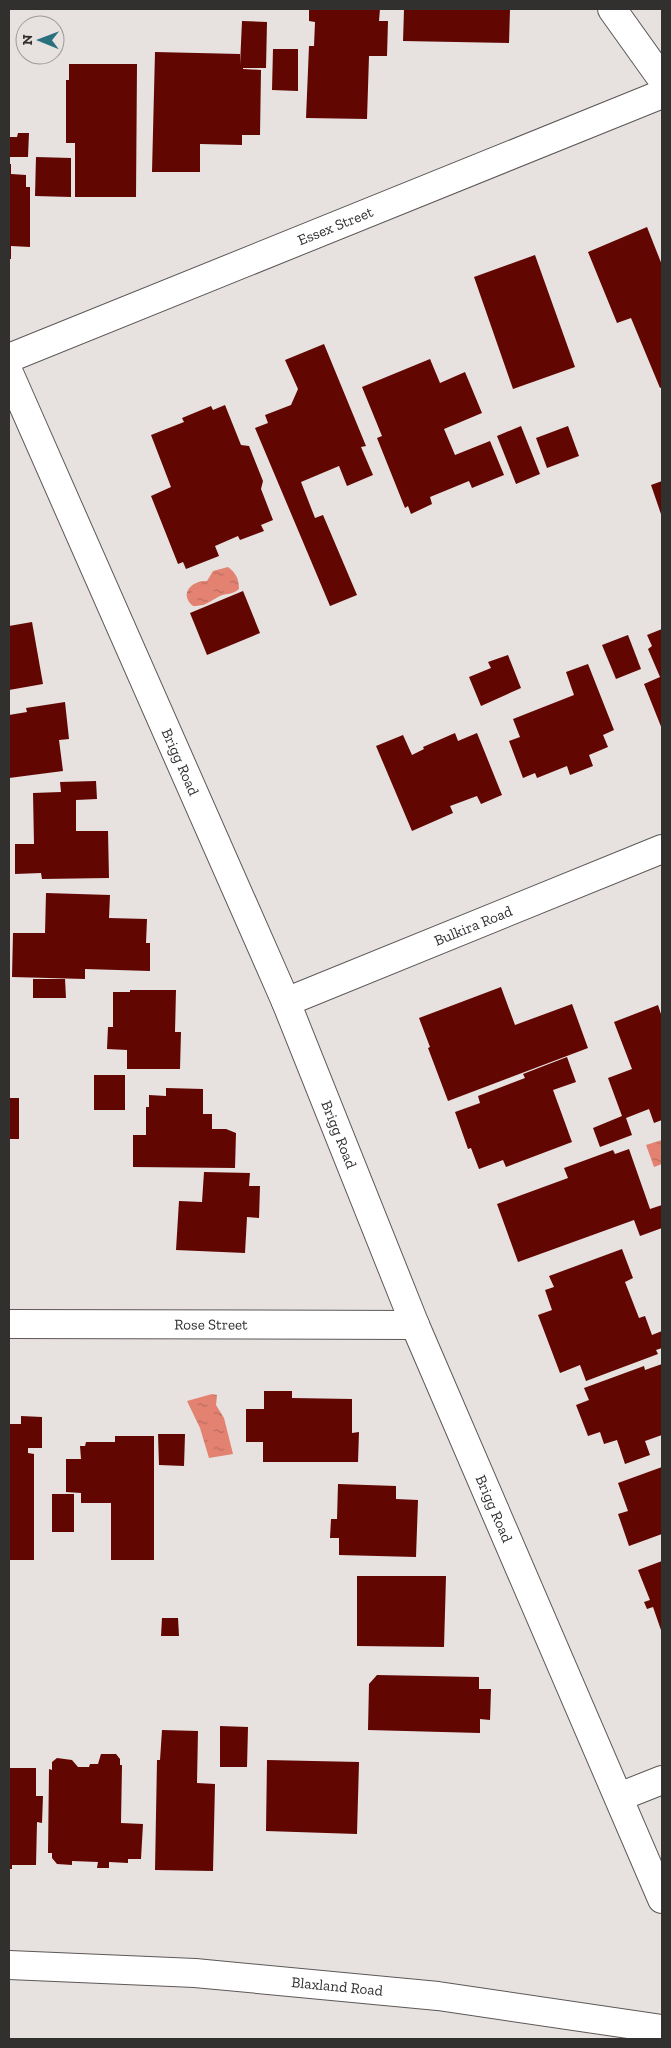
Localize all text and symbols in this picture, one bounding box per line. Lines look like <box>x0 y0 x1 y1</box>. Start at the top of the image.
north arrow <box>15 15 65 65</box>
text: N <box>19 34 36 45</box>
street label: Essex Street <box>295 203 376 249</box>
street label: Brigg Road <box>158 726 203 799</box>
street label: Bulkira Road <box>431 902 516 950</box>
street label: Brigg Road <box>317 1098 361 1172</box>
street label: Rose Street <box>174 1315 248 1334</box>
street label: Brigg Road <box>472 1472 517 1546</box>
street label: Blaxland Road <box>291 1973 384 2000</box>

